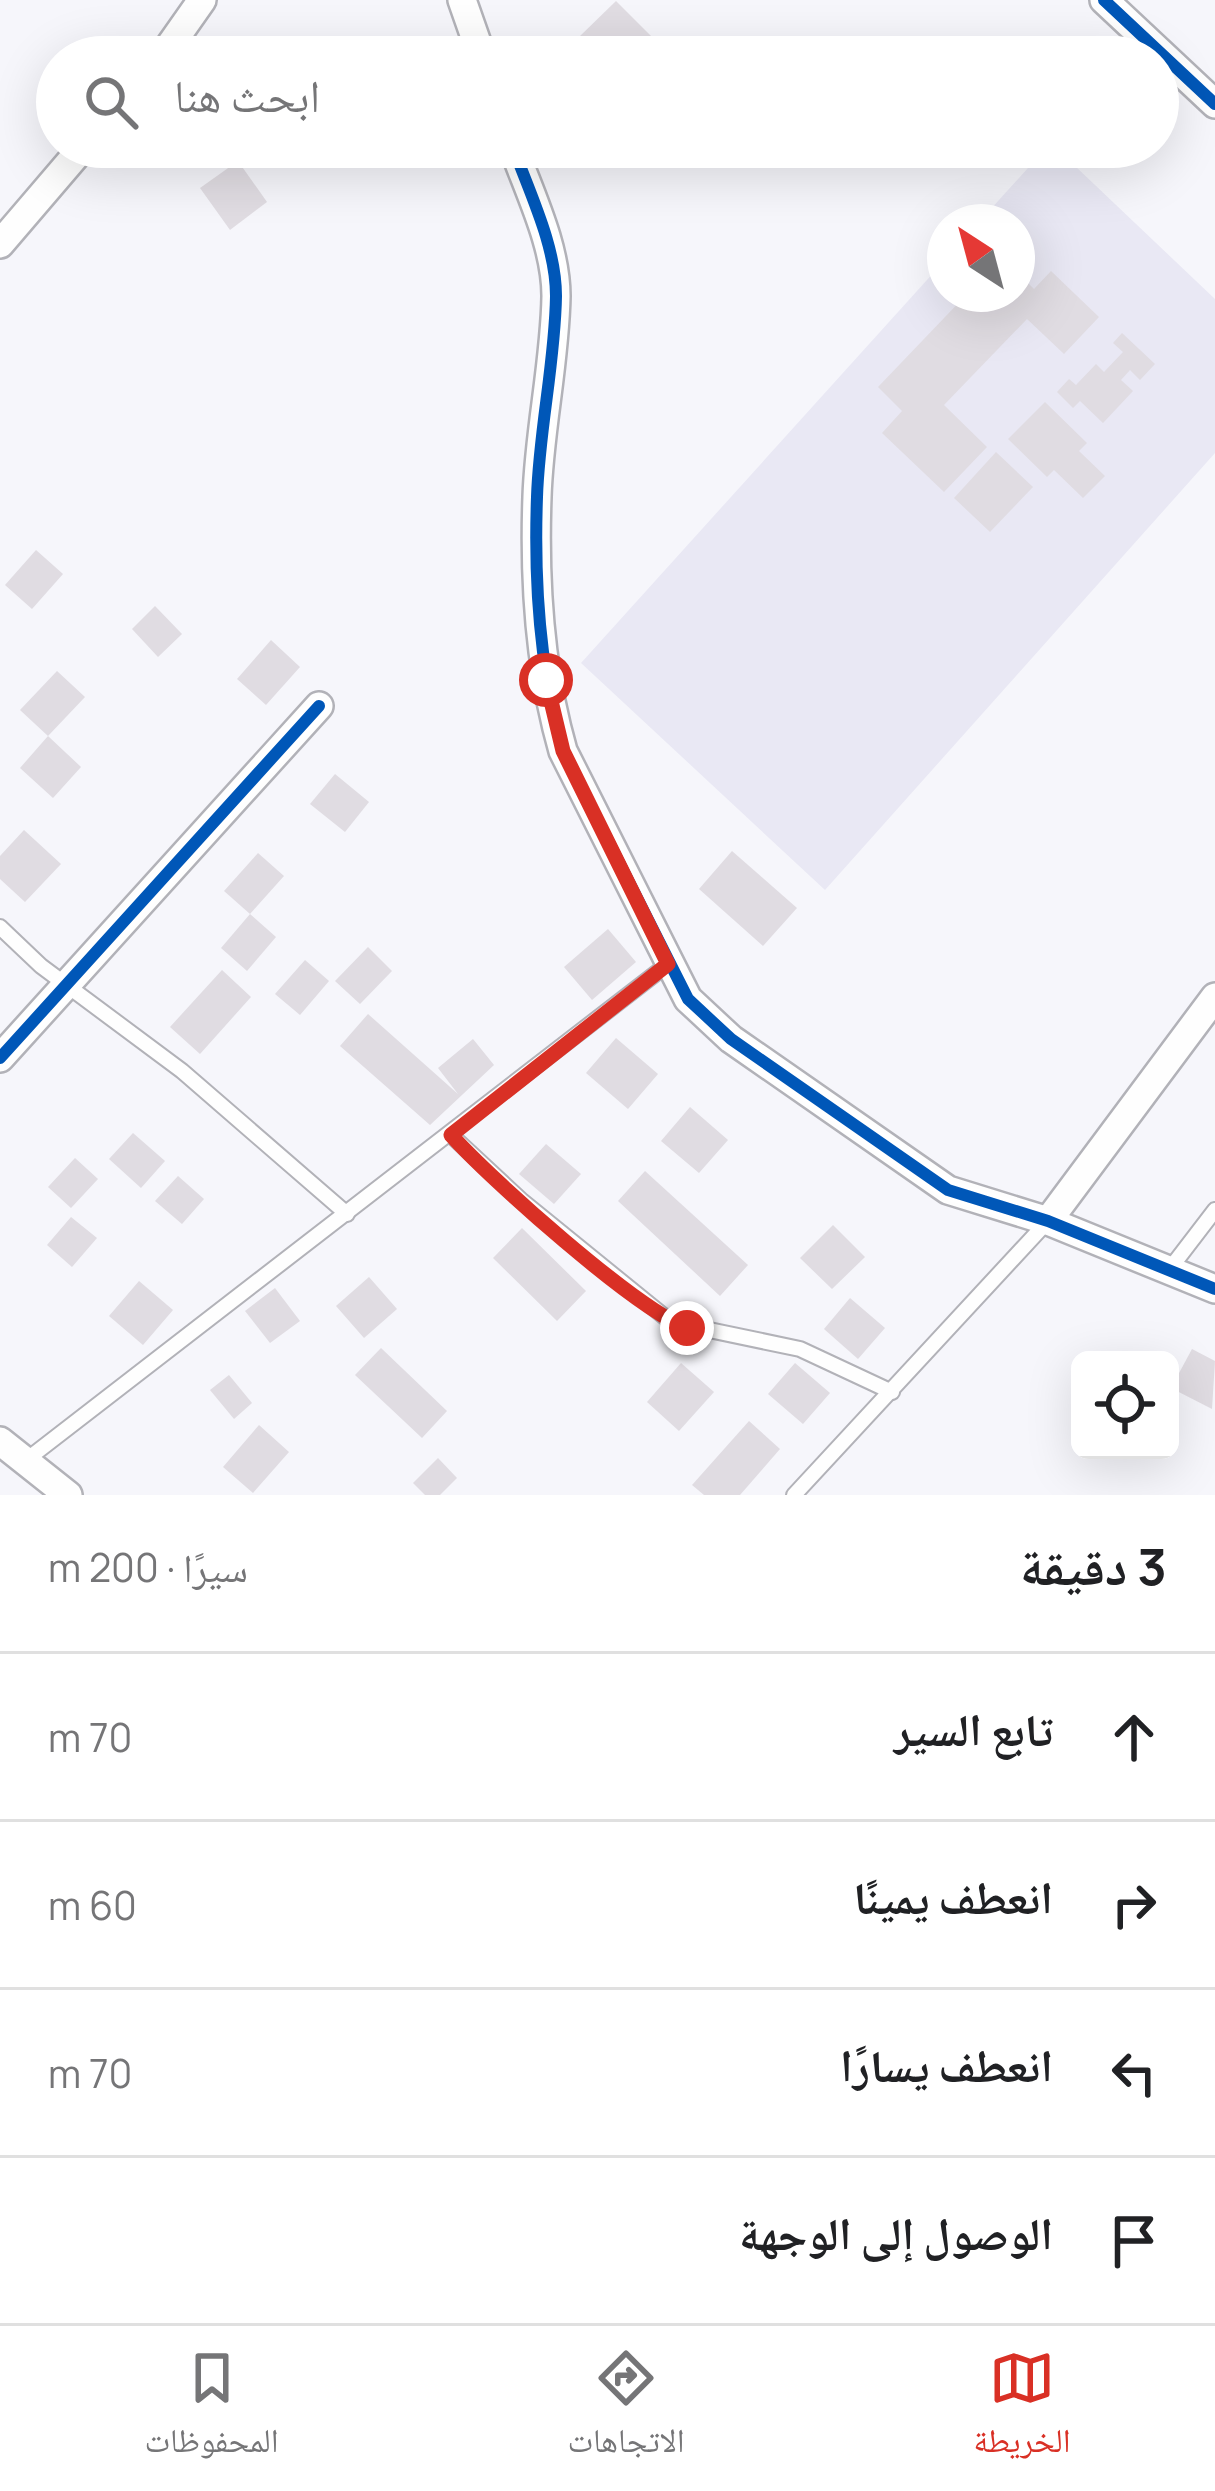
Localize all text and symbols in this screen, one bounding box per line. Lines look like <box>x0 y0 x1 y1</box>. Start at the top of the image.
search box <box>36 36 1179 168</box>
text: ابحث هنا <box>174 64 320 126</box>
icon: search <box>78 69 144 135</box>
north arrow <box>927 204 1035 312</box>
route start <box>519 653 573 707</box>
route end <box>660 1301 714 1355</box>
map controls <box>1071 1351 1179 1459</box>
button: locate <box>1071 1351 1179 1459</box>
text: 3 دقيقة <box>1020 1531 1167 1600</box>
text: سيرًا · 200 m <box>48 1540 248 1594</box>
text: تابع السير <box>894 1698 1053 1760</box>
icon: ahead <box>1101 1704 1167 1770</box>
text: 70 m <box>48 1710 132 1764</box>
text: انعطف يمينًا <box>853 1866 1053 1928</box>
icon: right <box>1101 1872 1167 1938</box>
text: 60 m <box>48 1878 137 1932</box>
text: انعطف يسارًا <box>840 2034 1053 2096</box>
icon: left <box>1101 2040 1167 2106</box>
text: 70 m <box>48 2046 132 2100</box>
text: الوصول إلى الوجهة <box>739 2202 1053 2264</box>
icon: arrive <box>1101 2208 1167 2274</box>
tab: المحفوظات <box>144 2345 279 2473</box>
tab: الاتجاهات <box>567 2345 685 2473</box>
tab: الخريطة <box>973 2345 1071 2473</box>

